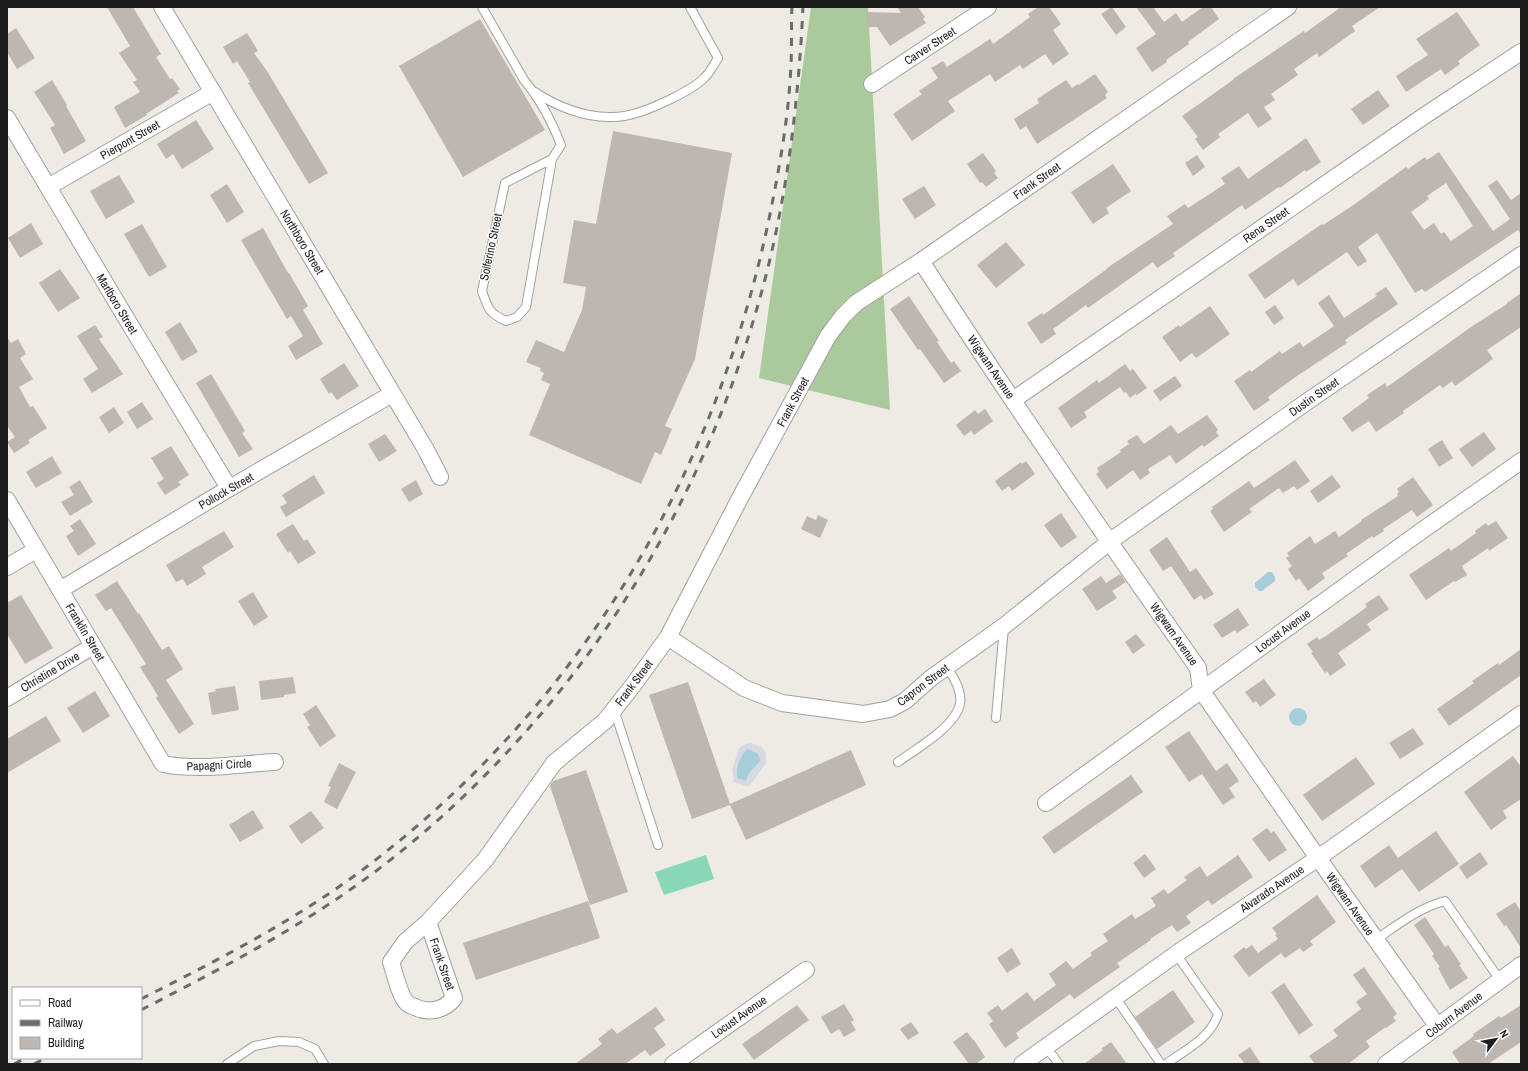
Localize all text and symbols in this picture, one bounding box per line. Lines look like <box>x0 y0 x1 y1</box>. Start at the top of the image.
street label: Carver Street <box>901 23 959 69</box>
street label: Pierpont Street <box>97 116 163 163</box>
street label: Frank Street <box>1010 159 1064 203</box>
street label: Rena Street <box>1240 203 1292 247</box>
street label: Northboro Street <box>276 207 328 278</box>
street label: Solferino Street <box>476 212 506 282</box>
street label: Marlboro Street <box>93 271 141 337</box>
street label: Wigwam Avenue <box>964 332 1018 402</box>
street label: Frank Street <box>773 374 813 430</box>
street label: Dustin Street <box>1286 374 1342 420</box>
street label: Pollock Street <box>196 469 257 513</box>
street label: Wigwam Avenue <box>1146 599 1202 669</box>
street label: Franklin Street <box>62 600 109 664</box>
street label: Locust Avenue <box>1252 606 1314 656</box>
street label: Christine Drive <box>18 648 82 696</box>
street label: Frank Street <box>611 656 657 709</box>
street label: Capron Street <box>894 660 952 710</box>
street label: Papagni Circle <box>186 755 252 775</box>
street label: Alvarado Avenue <box>1236 862 1307 917</box>
street label: Wigwam Avenue <box>1322 869 1378 939</box>
street label: Frank Street <box>426 936 458 992</box>
legend <box>12 987 142 1059</box>
street label: Coburn Avenue <box>1422 988 1486 1042</box>
street label: Locust Avenue <box>708 992 770 1042</box>
text: Road <box>48 995 72 1011</box>
text: Railway <box>48 1015 83 1031</box>
north arrow <box>1476 1019 1516 1059</box>
text: N <box>1497 1027 1512 1040</box>
text: Building <box>48 1035 85 1051</box>

